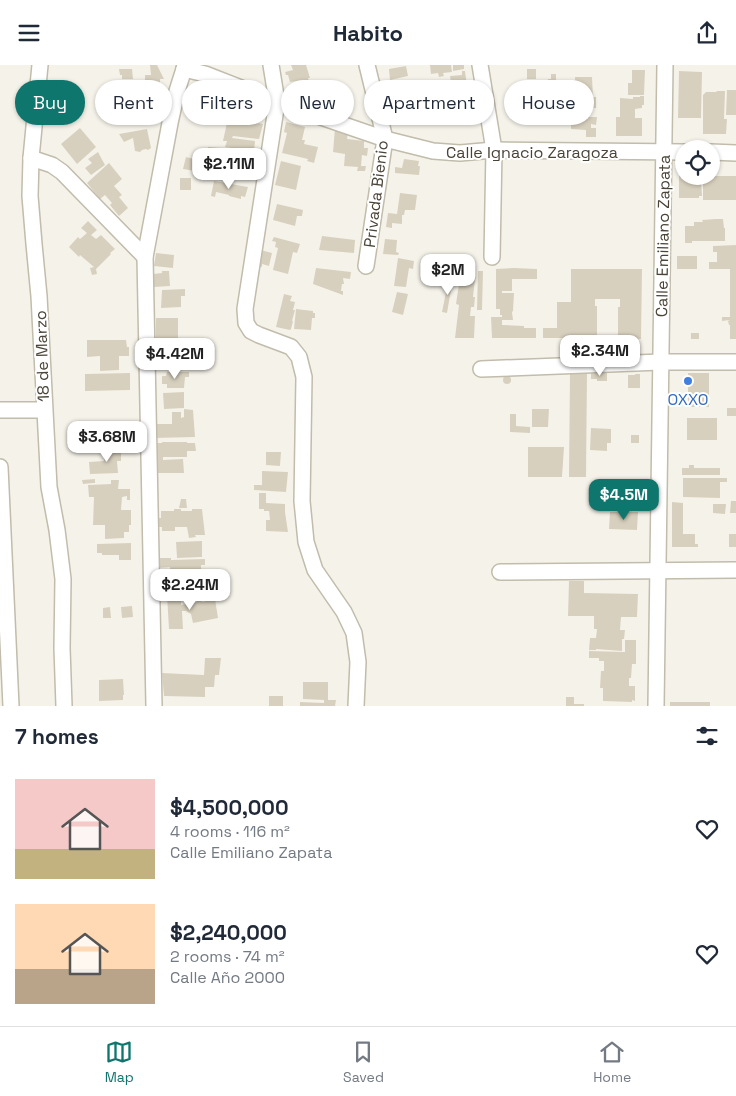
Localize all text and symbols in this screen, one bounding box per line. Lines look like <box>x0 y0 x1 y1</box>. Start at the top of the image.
icon: menu <box>15 19 43 47</box>
text: Habito <box>333 19 403 47</box>
icon: share <box>693 19 721 47</box>
chip: Buy <box>15 80 85 125</box>
chip: Rent <box>95 80 172 125</box>
chip: Filters <box>182 80 271 125</box>
chip: New <box>281 80 354 125</box>
chip: Apartment <box>364 80 494 125</box>
chip: House <box>504 80 594 125</box>
street label: Privada Bienio <box>359 139 393 249</box>
map controls <box>675 140 720 185</box>
button: locate <box>675 140 720 185</box>
street label: Calle Ignacio Zaragoza <box>446 142 618 163</box>
pin: $2.11M <box>188 147 270 190</box>
text: $2.11M <box>203 153 255 174</box>
street label: Calle Emiliano Zapata <box>651 155 675 317</box>
pin: $2M <box>424 253 472 296</box>
text: $2M <box>431 259 465 280</box>
street label: 18 de Marzo <box>30 310 54 402</box>
pin: $2.34M <box>559 335 641 377</box>
pin: $4.42M <box>134 337 216 380</box>
text: $2.34M <box>571 340 629 361</box>
text: $4.42M <box>146 343 204 364</box>
marker: OXXO <box>682 375 694 387</box>
place label: OXXO <box>667 389 709 410</box>
pin: $3.68M <box>66 421 148 463</box>
text: $3.68M <box>78 426 136 447</box>
pin: $4.5M <box>589 479 659 521</box>
text: $4.5M <box>600 484 648 505</box>
pin: $2.24M <box>149 569 231 611</box>
text: $2.24M <box>161 574 219 595</box>
icon: filters <box>693 722 721 750</box>
text: 7 homes <box>15 723 99 750</box>
text: $4,500,000 <box>170 794 289 821</box>
icon: home <box>55 799 115 859</box>
icon: heart <box>693 815 721 843</box>
text: 4 rooms · 116 m² <box>170 821 290 842</box>
text: Calle Emiliano Zapata <box>170 842 332 863</box>
text: $2,240,000 <box>170 919 287 946</box>
icon: home <box>55 924 115 984</box>
icon: heart <box>693 940 721 968</box>
text: 2 rooms · 74 m² <box>170 946 285 967</box>
text: Calle Año 2000 <box>170 967 285 988</box>
tab: Map <box>105 1038 134 1086</box>
tab: Saved <box>343 1038 384 1086</box>
tab: Home <box>593 1038 631 1086</box>

